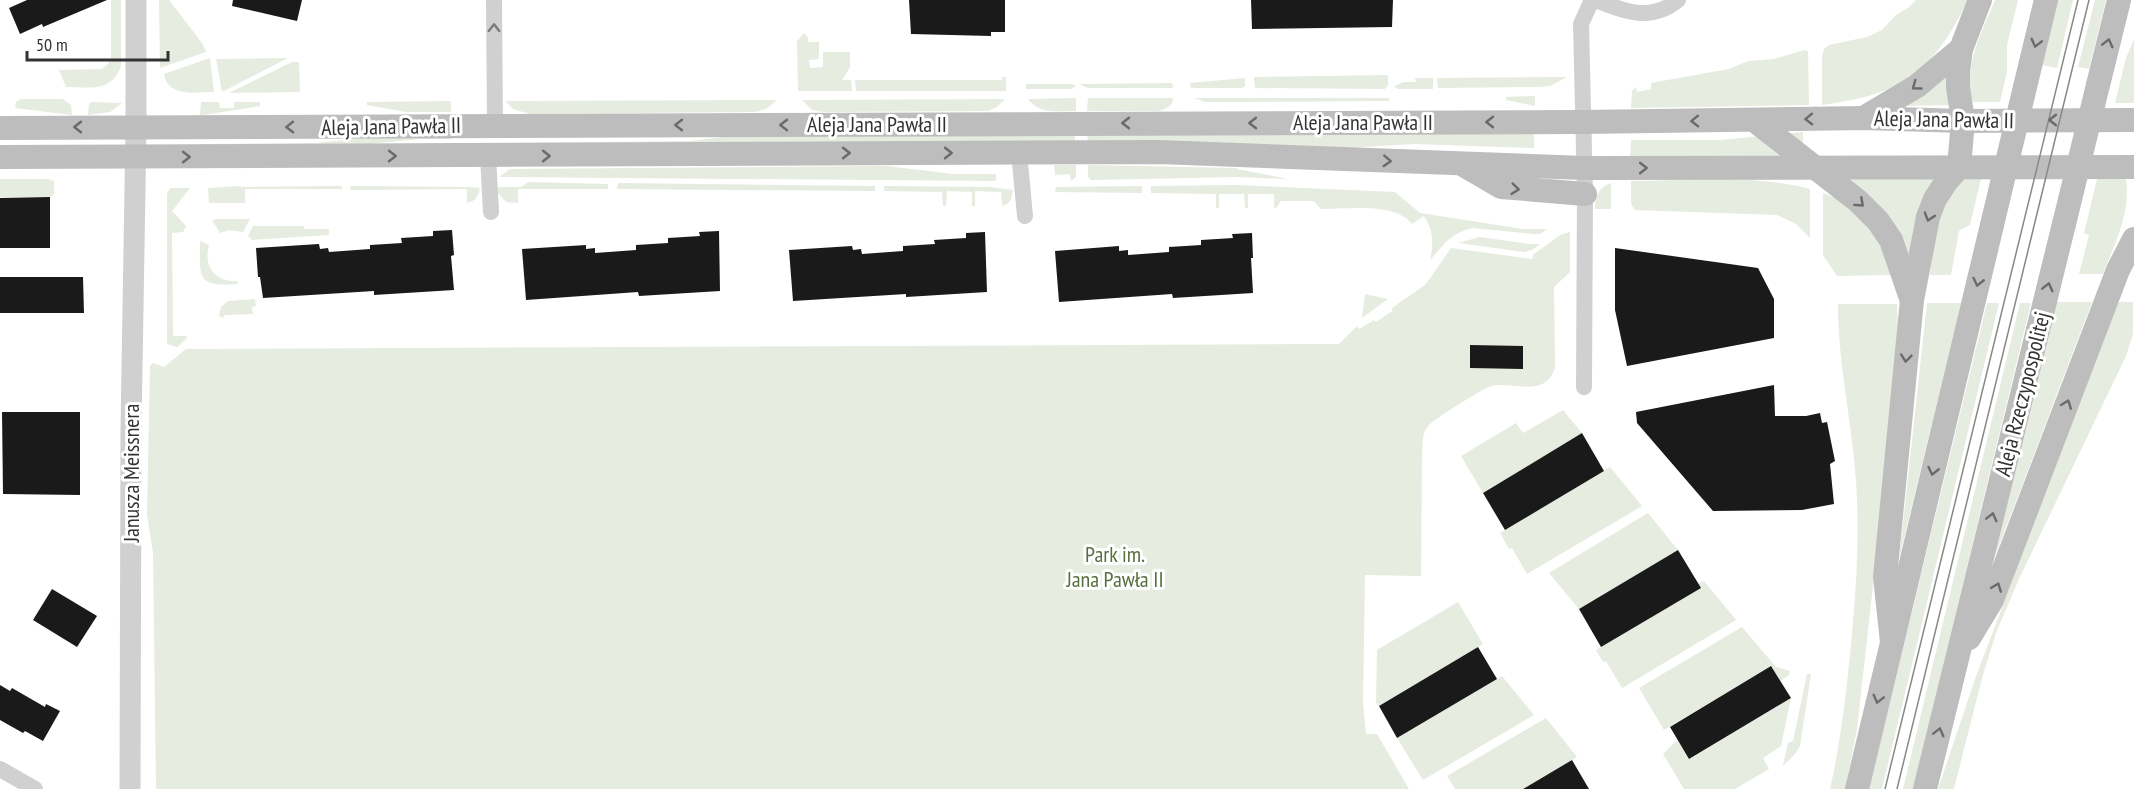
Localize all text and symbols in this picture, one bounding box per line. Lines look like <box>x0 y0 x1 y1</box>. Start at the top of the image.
scale bar <box>27 24 168 62</box>
one-way arrow <box>488 24 500 33</box>
text: 50 m <box>36 33 68 56</box>
one-way arrow <box>2030 38 2043 48</box>
one-way arrow <box>2101 38 2114 48</box>
one-way arrow <box>1911 79 1922 90</box>
street label: Aleja Jana Pawła II <box>1874 104 2014 134</box>
street label: Aleja Jana Pawła II <box>1293 108 1433 136</box>
street label: Aleja Jana Pawła II <box>807 110 947 138</box>
street label: Aleja Jana Pawła II <box>321 111 461 141</box>
one-way arrow <box>1804 113 1813 125</box>
one-way arrow <box>2049 114 2058 126</box>
one-way arrow <box>1691 115 1700 127</box>
one-way arrow <box>1486 116 1495 128</box>
one-way arrow <box>1121 117 1130 129</box>
one-way arrow <box>1249 117 1258 129</box>
one-way arrow <box>674 119 683 131</box>
one-way arrow <box>779 119 788 131</box>
one-way arrow <box>73 121 82 133</box>
one-way arrow <box>286 121 295 133</box>
one-way arrow <box>842 147 851 159</box>
one-way arrow <box>943 147 952 159</box>
one-way arrow <box>388 150 397 162</box>
one-way arrow <box>542 150 551 162</box>
one-way arrow <box>182 151 191 164</box>
one-way arrow <box>1383 155 1392 168</box>
one-way arrow <box>1639 162 1648 174</box>
one-way arrow <box>1511 182 1520 194</box>
one-way arrow <box>1853 196 1864 207</box>
one-way arrow <box>1924 211 1936 222</box>
one-way arrow <box>1973 277 1986 287</box>
one-way arrow <box>2041 282 2054 292</box>
street label: Aleja Rzeczypospolitej <box>1988 309 2056 479</box>
one-way arrow <box>1900 353 1913 363</box>
one-way arrow <box>2059 400 2072 410</box>
street label: Janusza Meissnera <box>117 404 145 543</box>
one-way arrow <box>1927 466 1940 476</box>
one-way arrow <box>1984 512 1997 522</box>
park label: Park im. Jana Pawła II <box>1065 540 1164 593</box>
one-way arrow <box>1990 582 2003 592</box>
one-way arrow <box>1873 693 1886 703</box>
one-way arrow <box>1932 727 1945 737</box>

